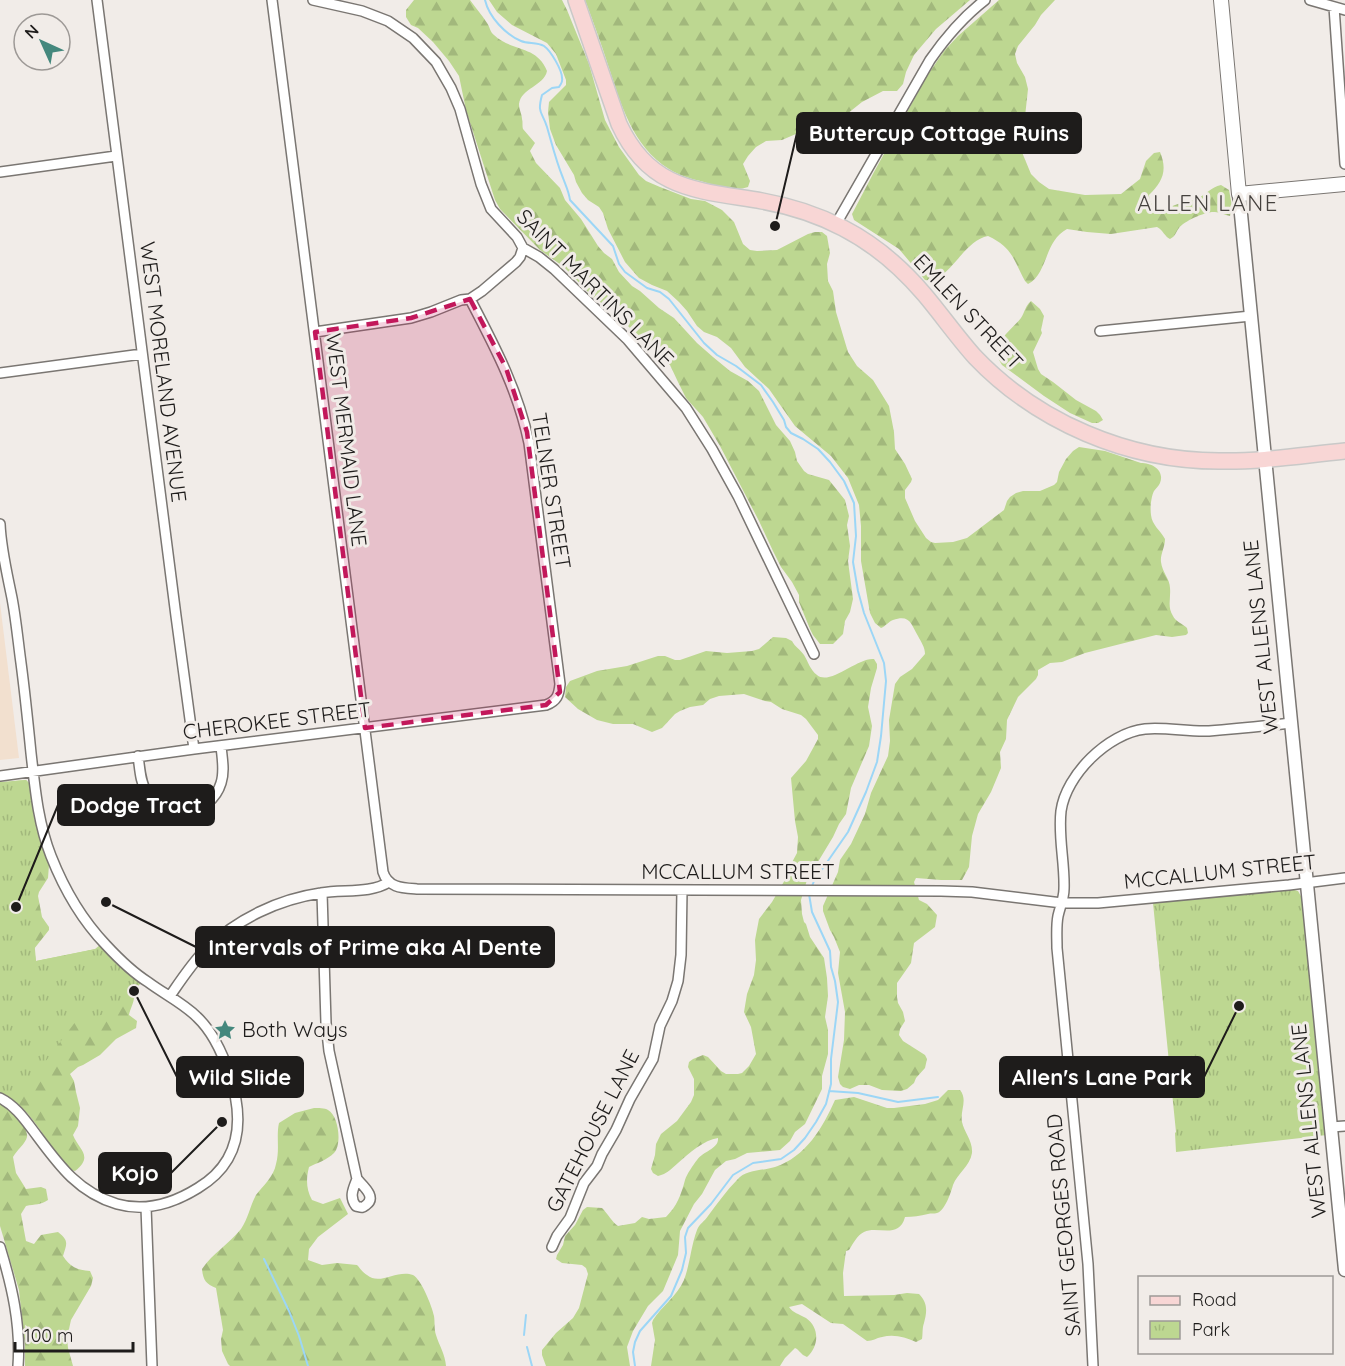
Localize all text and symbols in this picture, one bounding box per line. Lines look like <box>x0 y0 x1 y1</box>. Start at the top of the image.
north arrow <box>12 12 72 72</box>
text: N <box>20 20 43 43</box>
callout: Buttercup Cottage Ruins <box>797 113 1081 153</box>
text: Buttercup Cottage Ruins <box>809 119 1069 147</box>
district label: ALLEN LANE <box>1137 189 1279 217</box>
street label: SAINT MARTINS LANE <box>512 203 680 371</box>
street label: WEST MORELAND AVENUE <box>135 240 193 504</box>
street label: EMLEN STREET <box>909 248 1029 374</box>
street label: WEST MERMAID LANE <box>321 332 373 548</box>
street label: TELNER STREET <box>527 411 577 571</box>
street label: WEST ALLENS LANE <box>1237 539 1283 735</box>
street label: CHEROKEE STREET <box>181 696 373 744</box>
callout: Dodge Tract <box>58 785 214 825</box>
text: Dodge Tract <box>70 791 202 819</box>
street label: MCCALLUM STREET <box>1122 848 1317 894</box>
street label: MCCALLUM STREET <box>641 858 835 884</box>
callout: Intervals of Prime aka Al Dente <box>196 927 554 967</box>
text: Intervals of Prime aka Al Dente <box>208 933 542 961</box>
place label: Both Ways <box>242 1016 348 1042</box>
place icon: Both Ways <box>213 1018 237 1042</box>
street label: WEST ALLENS LANE <box>1285 1023 1331 1219</box>
street label: GATEHOUSE LANE <box>540 1045 644 1216</box>
callout: Wild Slide <box>177 1057 303 1097</box>
callout: Allen's Lane Park <box>1000 1057 1204 1097</box>
text: Wild Slide <box>189 1063 291 1091</box>
text: Allen's Lane Park <box>1012 1063 1192 1091</box>
street label: SAINT GEORGES ROAD <box>1040 1113 1086 1337</box>
callout: Kojo <box>99 1153 171 1193</box>
text: Kojo <box>111 1159 159 1187</box>
legend <box>1138 1276 1333 1354</box>
text: Road <box>1192 1288 1237 1311</box>
scale bar <box>15 1315 134 1353</box>
text: Park <box>1192 1318 1230 1341</box>
text: 100 m <box>24 1324 73 1347</box>

